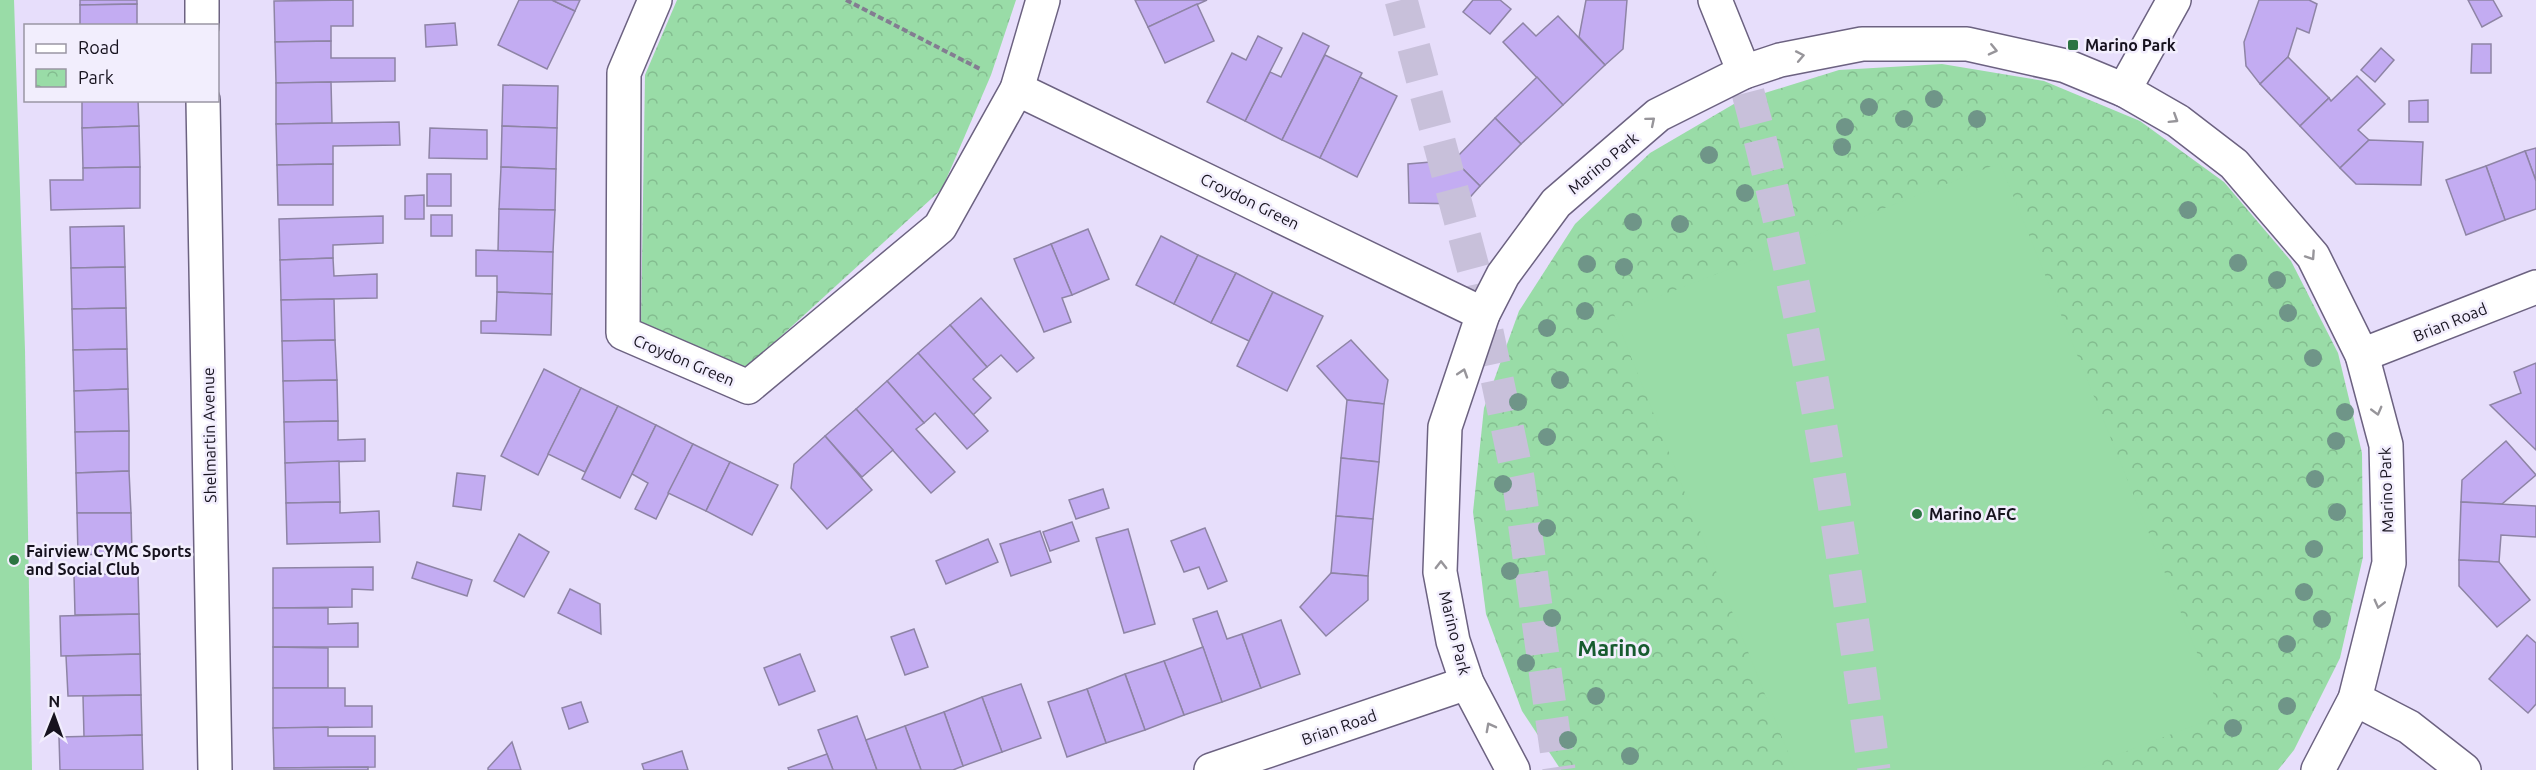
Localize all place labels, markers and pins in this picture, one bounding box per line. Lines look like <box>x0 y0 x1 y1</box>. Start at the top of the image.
place label: Marino Park <box>2085 36 2176 54</box>
marker: Marino Park <box>2066 38 2080 52</box>
place label: Marino AFC <box>1929 505 2016 523</box>
marker: Marino AFC <box>1910 507 1924 521</box>
place label: Fairview CYMC Sports and Social Club <box>26 542 192 578</box>
marker: Fairview CYMC Sports and Social Club <box>7 553 21 567</box>

